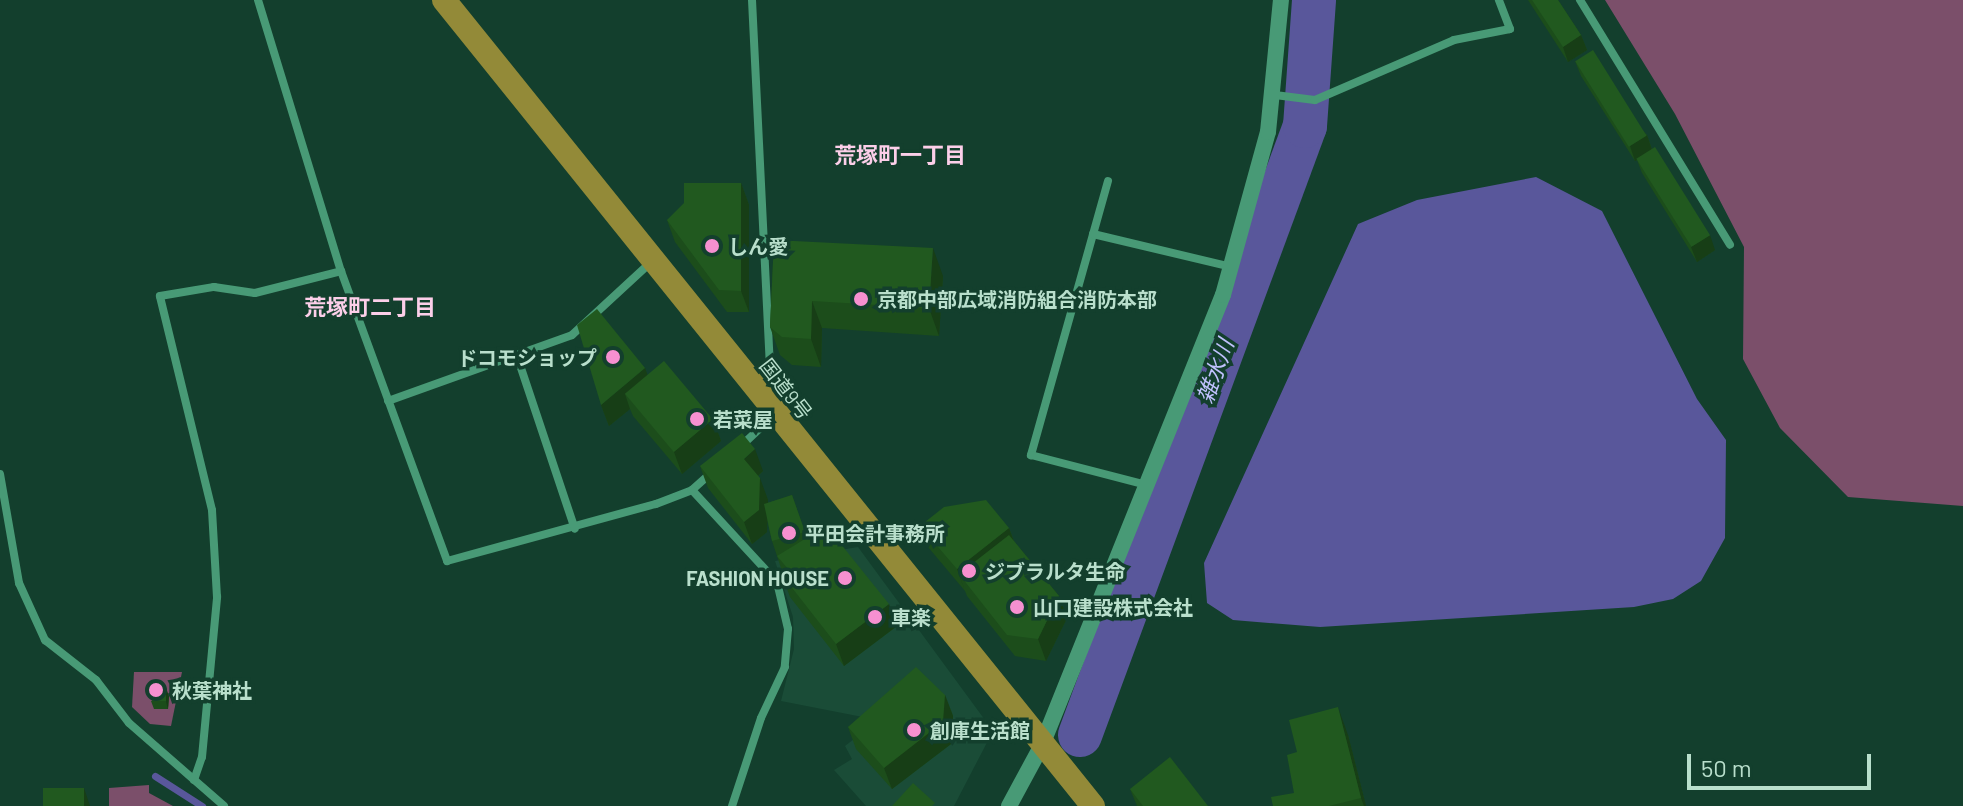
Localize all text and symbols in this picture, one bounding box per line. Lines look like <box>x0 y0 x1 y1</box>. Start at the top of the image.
district label: 荒塚町一丁目 <box>834 142 966 168</box>
place label: しん愛 <box>728 234 788 258</box>
marker: しん愛 <box>703 237 721 255</box>
place label: 京都中部広域消防組合消防本部 <box>877 287 1157 311</box>
marker: 京都中部広域消防組合消防本部 <box>852 290 870 308</box>
district label: 荒塚町二丁目 <box>304 294 436 320</box>
water label: 雑水川 <box>1191 335 1239 407</box>
place label: ドコモショップ <box>457 345 597 369</box>
marker: ドコモショップ <box>604 348 622 366</box>
street label: 国道9号 <box>755 354 817 424</box>
place label: 若菜屋 <box>713 407 773 431</box>
marker: 若菜屋 <box>688 410 706 428</box>
place label: 平田会計事務所 <box>805 521 945 545</box>
marker: 平田会計事務所 <box>780 524 798 542</box>
place label: ジブラルタ生命 <box>985 559 1125 583</box>
marker: ジブラルタ生命 <box>960 562 978 580</box>
place label: FASHION HOUSE <box>686 566 829 590</box>
marker: FASHION HOUSE <box>836 569 854 587</box>
place label: 山口建設株式会社 <box>1033 595 1193 619</box>
marker: 山口建設株式会社 <box>1008 598 1026 616</box>
place label: 車楽 <box>891 605 931 629</box>
marker: 車楽 <box>866 608 884 626</box>
place label: 秋葉神社 <box>172 678 252 702</box>
marker: 秋葉神社 <box>147 681 165 699</box>
place label: 創庫生活館 <box>930 718 1030 742</box>
marker: 創庫生活館 <box>905 721 923 739</box>
scale bar <box>1691 738 1875 788</box>
text: 50 m <box>1701 753 1752 782</box>

